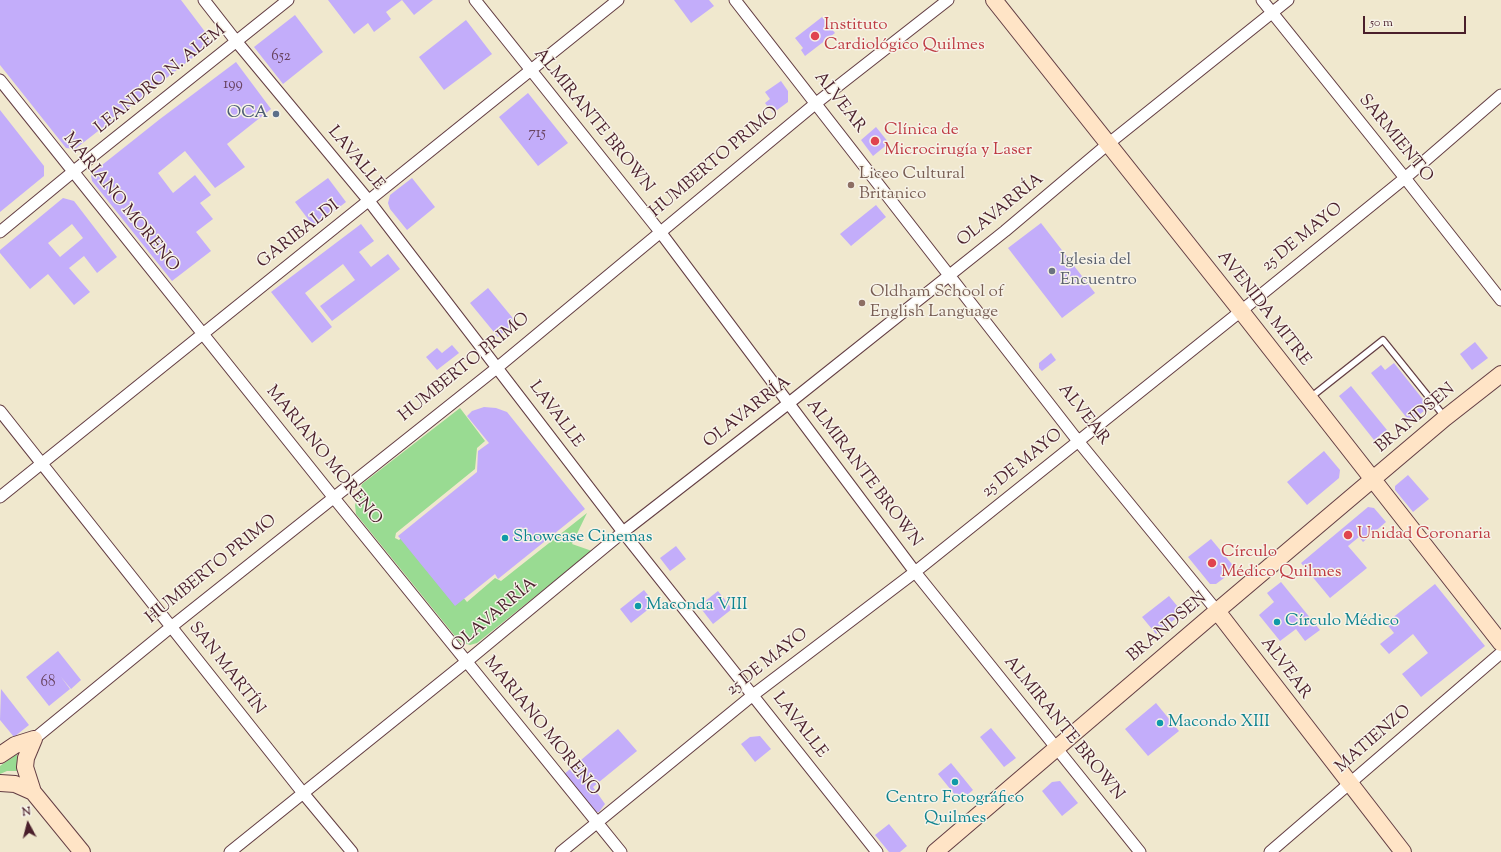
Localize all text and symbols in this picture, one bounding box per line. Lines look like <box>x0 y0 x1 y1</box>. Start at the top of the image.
scale bar <box>1365 8 1468 34</box>
text: 50 m <box>1370 14 1393 32</box>
place label: Instituto Cardiológico Quilmes <box>824 16 985 56</box>
street label: LEANDRO N. ALEM <box>91 21 231 139</box>
marker: Instituto Cardiológico Quilmes <box>809 30 821 42</box>
street label: ALMIRANTE BROWN <box>529 45 657 197</box>
house number: 652 <box>271 48 291 66</box>
street label: ALVEAR <box>809 68 869 138</box>
house number: 199 <box>223 76 243 94</box>
street label: SARMIENTO <box>1353 91 1437 187</box>
street label: HUMBERTO PRIMO <box>646 103 784 223</box>
place label: OCA <box>227 104 268 124</box>
marker: OCA <box>271 109 281 119</box>
place label: Clínica de Microcirugía y Laser <box>884 121 1032 161</box>
street label: LAVALLE <box>322 123 388 195</box>
house number: 715 <box>528 125 546 143</box>
street label: MARIANO MORENO <box>58 129 182 277</box>
marker: Clínica de Microcirugía y Laser <box>869 135 881 147</box>
place label: Liceo Cultural Britanico <box>859 165 965 205</box>
street label: OLAVARRÍA <box>954 170 1048 252</box>
marker: Liceo Cultural Britanico <box>846 180 856 190</box>
street label: GARIBALDI <box>254 197 344 273</box>
street label: 25 DE MAYO <box>1259 199 1347 277</box>
street label: AVENIDA MITRE <box>1212 247 1314 371</box>
place label: Iglesia del Encuentro <box>1060 251 1137 291</box>
marker: Iglesia del Encuentro <box>1047 266 1057 276</box>
place label: Oldham School of English Language <box>870 283 1004 323</box>
marker: Oldham School of English Language <box>857 298 867 308</box>
street label: HUMBERTO PRIMO <box>396 309 534 427</box>
street label: OLAVARRÍA <box>700 373 796 453</box>
street label: LAVALLE <box>524 378 586 452</box>
street label: ALVEAR <box>1053 380 1113 450</box>
street label: BRANDSEN <box>1372 380 1460 458</box>
street label: MARIANO MORENO <box>261 382 385 530</box>
street label: ALMIRANTE BROWN <box>801 396 925 552</box>
street label: 25 DE MAYO <box>979 425 1067 503</box>
street label: HUMBERTO PRIMO <box>143 511 281 629</box>
place label: Unidad Coronaria <box>1357 525 1491 545</box>
place label: Showcase Cinemas <box>513 528 652 548</box>
marker: Unidad Coronaria <box>1342 529 1354 541</box>
marker: Showcase Cinemas <box>500 533 510 543</box>
place label: Círculo Médico Quilmes <box>1221 543 1341 583</box>
marker: Círculo Médico Quilmes <box>1206 557 1218 569</box>
street label: OLAVARRÍA <box>448 574 542 658</box>
street label: BRANDSEN <box>1124 589 1212 667</box>
place label: Maconda VIII <box>646 596 748 616</box>
marker: Maconda VIII <box>633 601 643 611</box>
place label: Círculo Médico <box>1285 612 1399 632</box>
marker: Círculo Médico <box>1272 617 1282 627</box>
street label: SAN MARTÍN <box>184 619 268 719</box>
street label: 25 DE MAYO <box>723 625 813 701</box>
street label: ALVEAR <box>1255 634 1315 704</box>
street label: MARIANO MORENO <box>479 653 603 801</box>
street label: ALMIRANTE BROWN <box>999 653 1127 805</box>
house number: 68 <box>41 674 55 692</box>
street label: LAVALLE <box>767 689 831 763</box>
street label: MATIENZO <box>1332 702 1416 778</box>
place label: Macondo XIII <box>1168 713 1270 733</box>
marker: Macondo XIII <box>1155 718 1165 728</box>
marker: Centro Fotográfico Quilmes <box>950 777 960 787</box>
place label: Centro Fotográfico Quilmes <box>886 789 1024 829</box>
north arrow <box>8 804 48 844</box>
text: N <box>21 804 32 821</box>

